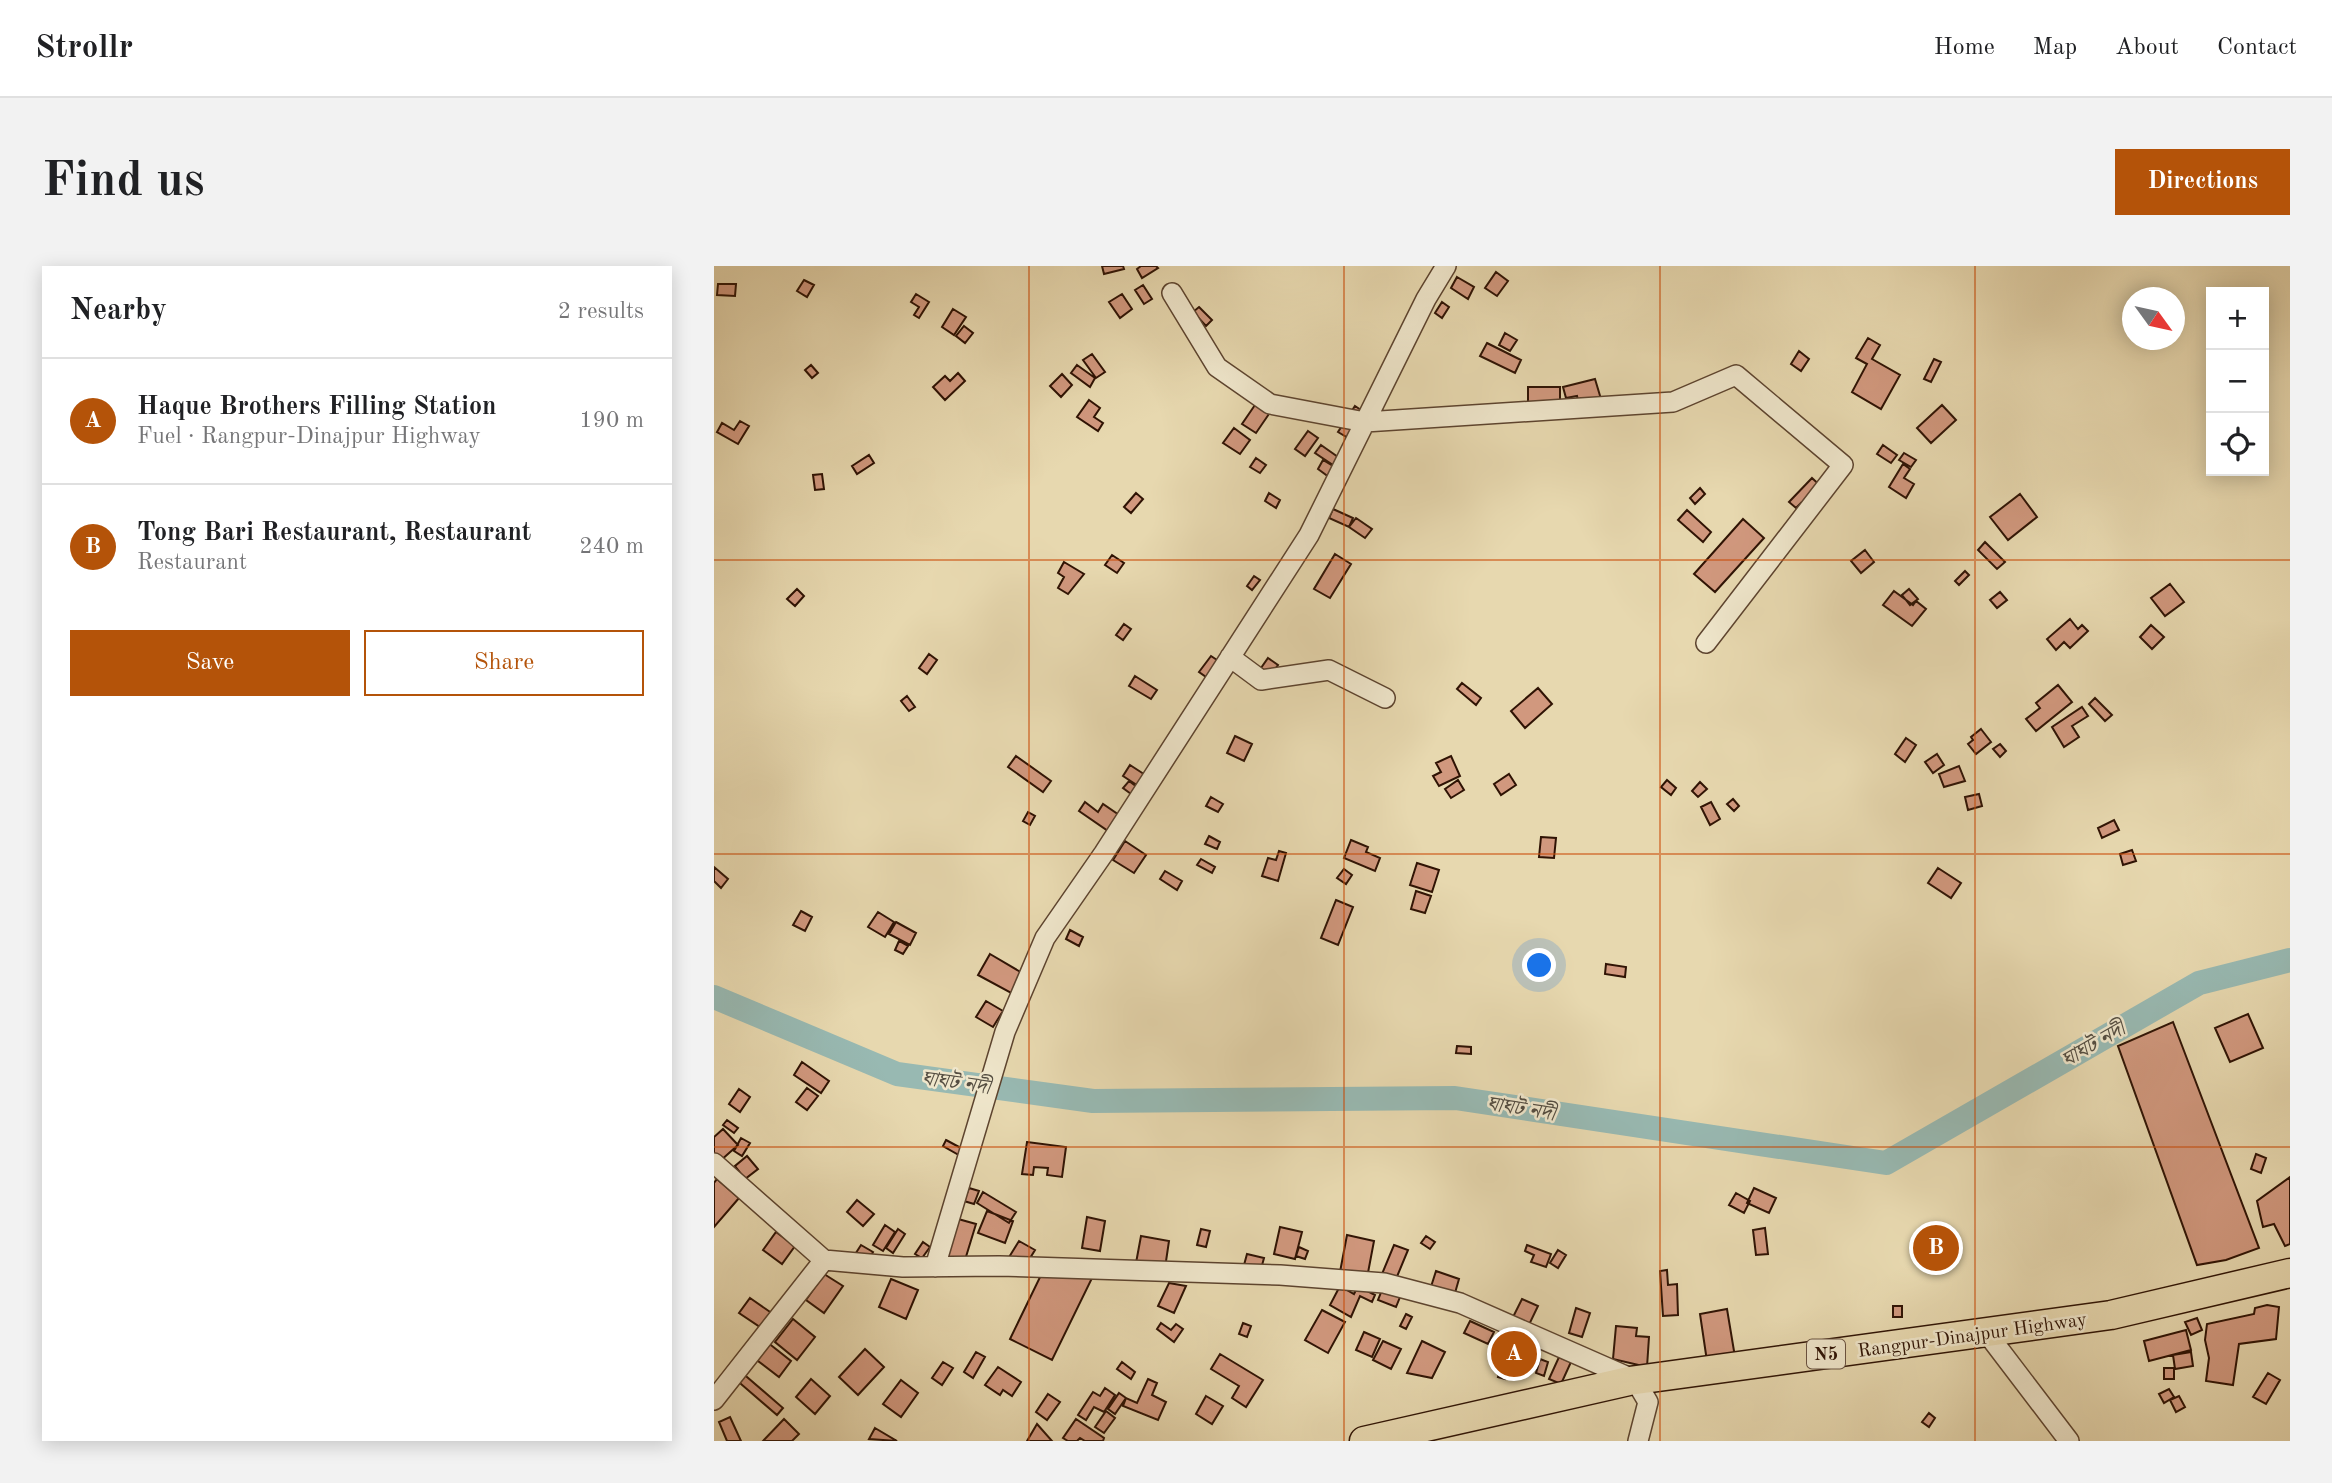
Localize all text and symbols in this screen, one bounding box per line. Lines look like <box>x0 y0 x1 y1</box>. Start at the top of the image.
text: Strollr <box>35 32 133 65</box>
text: Home <box>1934 36 1995 60</box>
text: Map <box>2033 36 2077 60</box>
text: About <box>2115 36 2179 60</box>
text: Contact <box>2217 36 2297 60</box>
button: Directions <box>2115 149 2290 215</box>
text: Find us <box>42 158 205 207</box>
north arrow <box>2122 287 2185 350</box>
map controls <box>2206 287 2269 476</box>
button: + <box>2206 287 2269 350</box>
text: Nearby <box>70 296 167 326</box>
text: 2 results <box>558 300 644 323</box>
button: − <box>2206 350 2269 413</box>
text: Haque Brothers Filling Station <box>137 394 496 420</box>
text: A <box>84 409 102 432</box>
text: 190 m <box>579 409 644 432</box>
button: locate <box>2206 413 2269 476</box>
text: Fuel · Rangpur-Dinajpur Highway <box>137 425 481 448</box>
text: Tong Bari Restaurant, Restaurant <box>137 520 531 546</box>
text: B <box>85 535 101 558</box>
text: 240 m <box>579 535 644 558</box>
text: Restaurant <box>137 551 247 574</box>
button: Save <box>70 630 350 696</box>
button: Share <box>364 630 644 696</box>
your location <box>1522 948 1556 982</box>
water label: ঘাঘট নদী <box>2057 1014 2131 1072</box>
water label: ঘাঘট নদী <box>920 1064 995 1099</box>
water label: ঘাঘট নদী <box>1485 1090 1560 1126</box>
pin: B <box>1913 1222 1959 1274</box>
street label: Rangpur-Dinajpur Highway <box>1857 1311 2088 1362</box>
pin: A <box>1491 1328 1537 1380</box>
road number: N5 <box>1807 1339 1845 1368</box>

